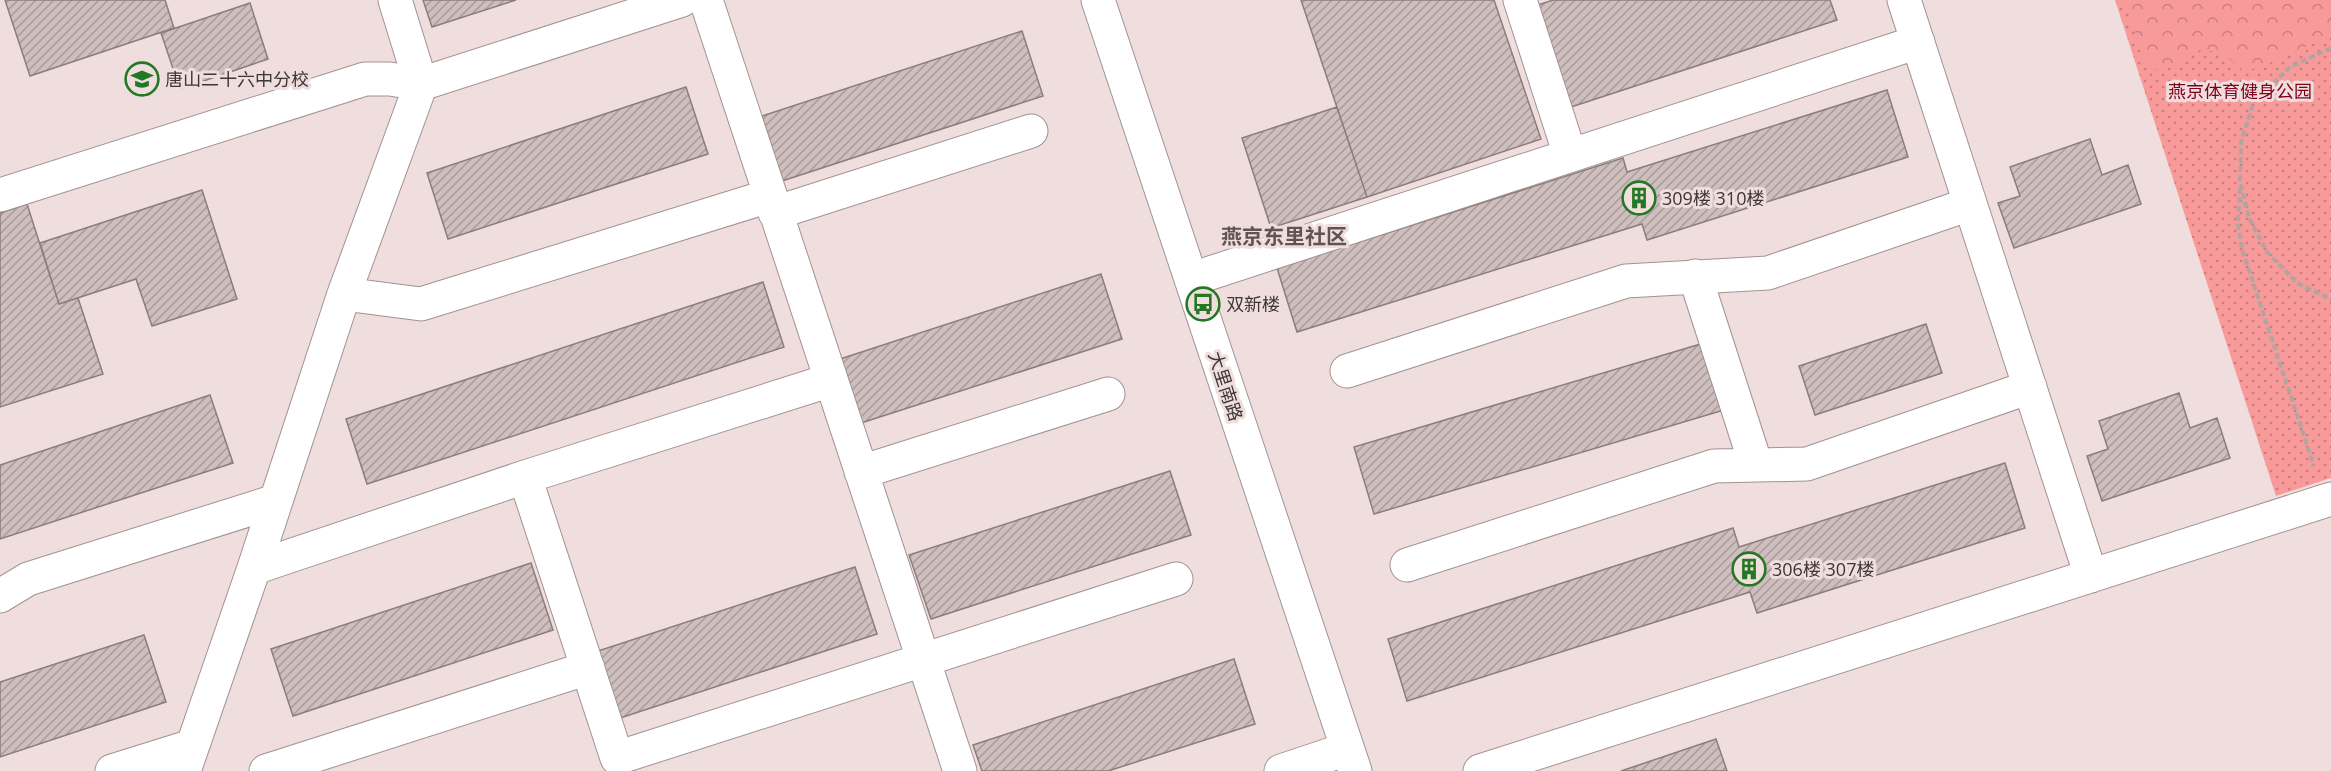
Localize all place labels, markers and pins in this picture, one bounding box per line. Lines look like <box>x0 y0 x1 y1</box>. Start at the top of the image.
school or university icon: 唐山二十六中分校 <box>124 61 160 97</box>
place label: 唐山二十六中分校 <box>165 67 309 91</box>
building icon: 309楼 310楼 <box>1621 180 1657 216</box>
place label: 309楼 310楼 <box>1662 186 1764 210</box>
bus stop icon: 双新楼 <box>1185 286 1221 322</box>
place label: 双新楼 <box>1226 292 1280 316</box>
building icon: 306楼 307楼 <box>1731 551 1767 587</box>
place label: 306楼 307楼 <box>1772 557 1874 581</box>

